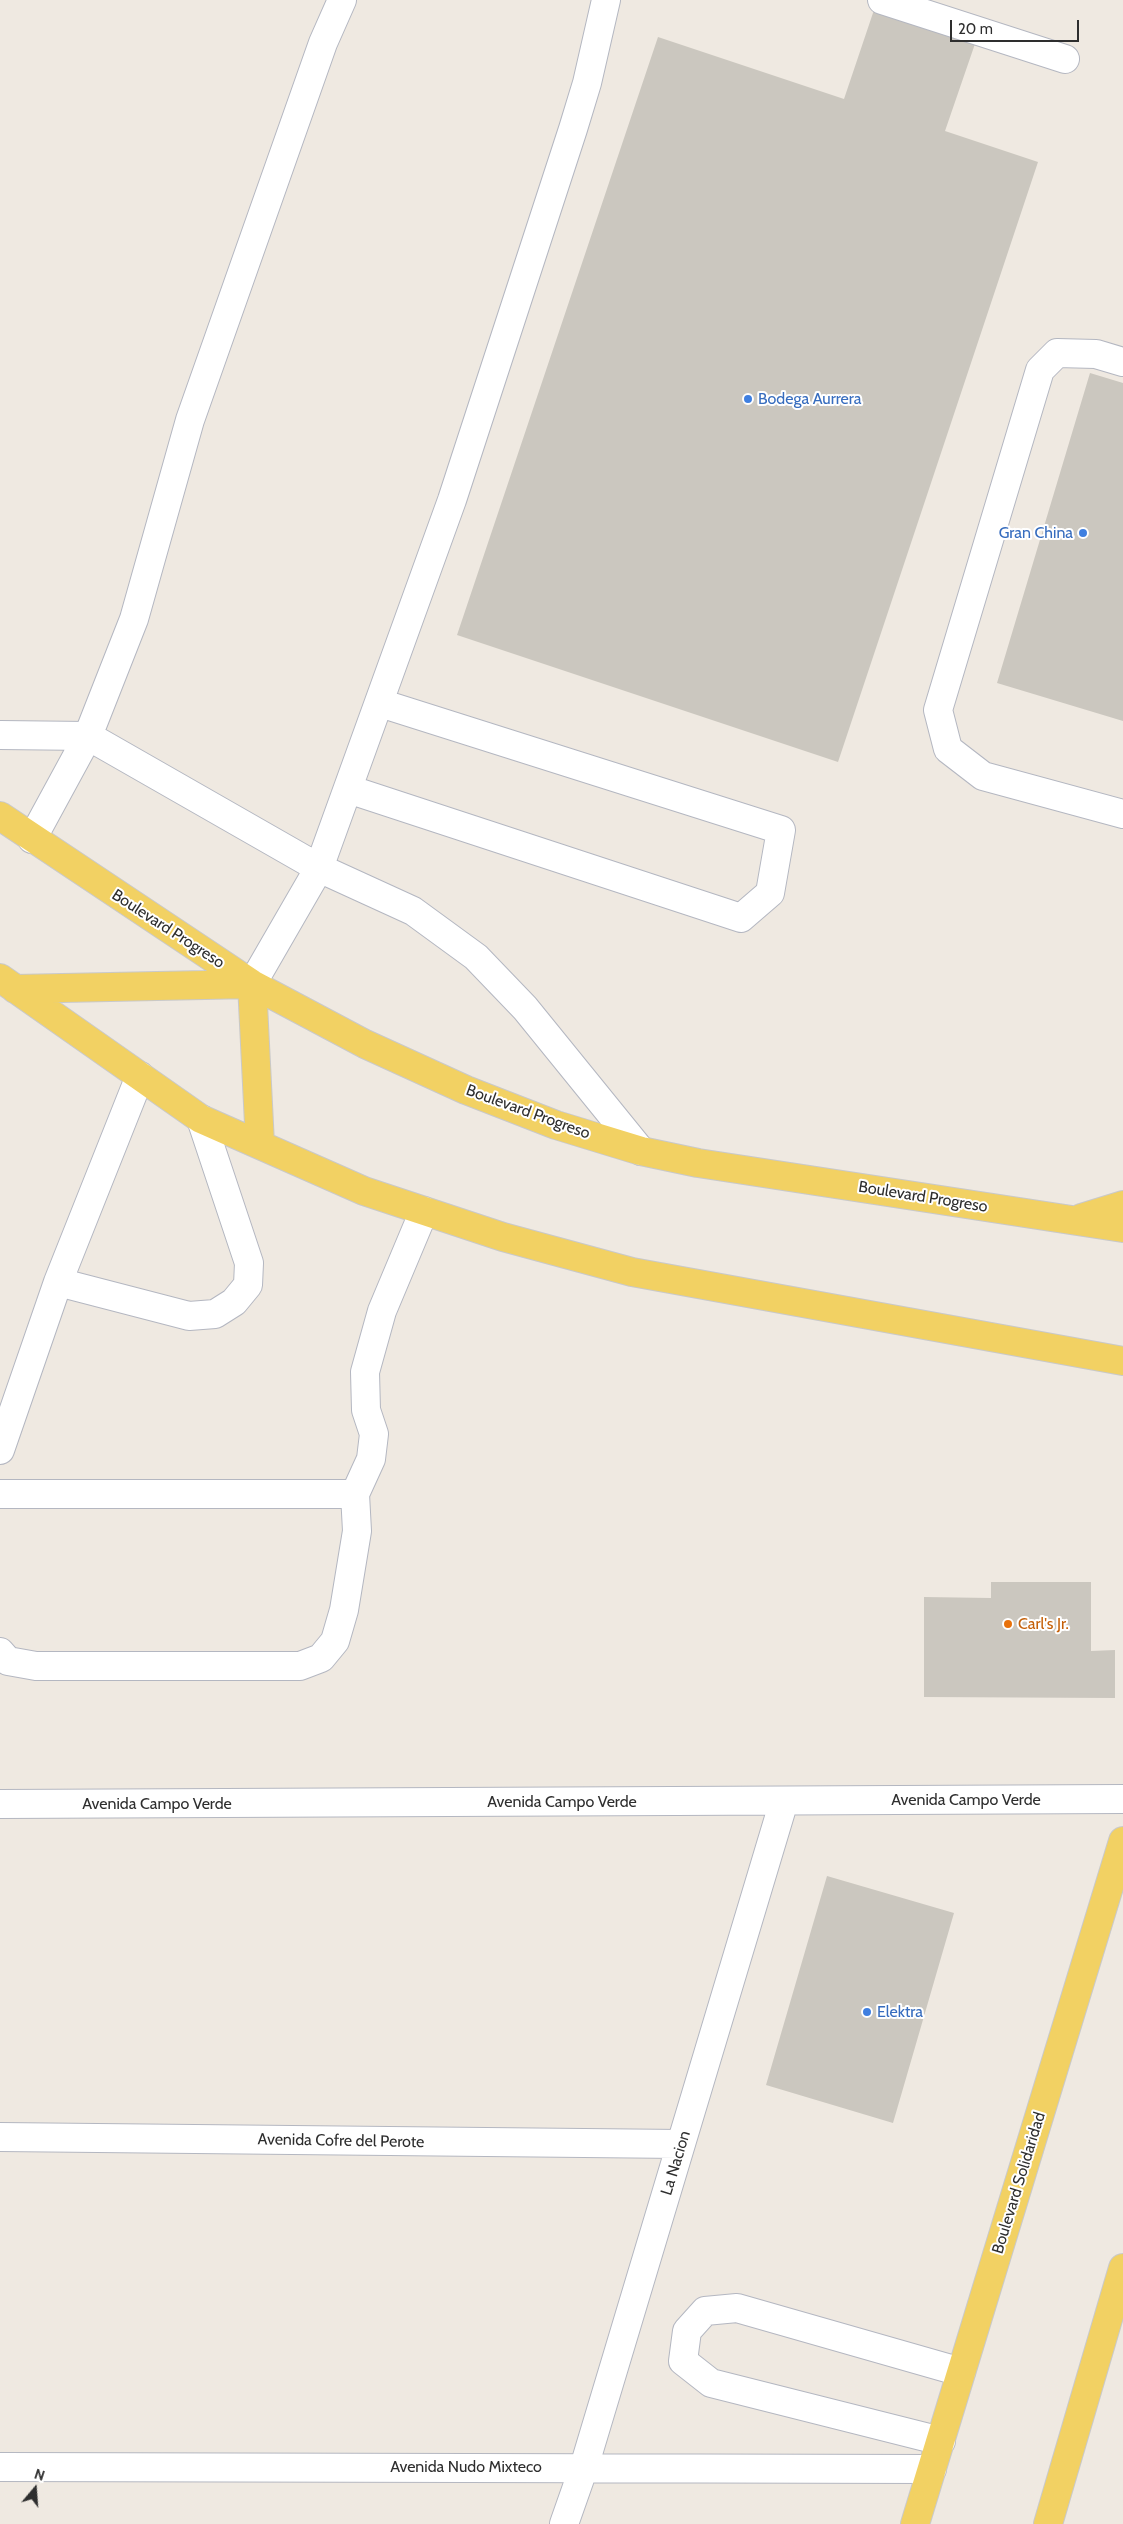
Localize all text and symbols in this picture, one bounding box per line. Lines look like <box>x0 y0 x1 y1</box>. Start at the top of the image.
scale bar <box>953 10 1082 42</box>
text: 20 m <box>958 20 993 38</box>
place label: Bodega Aurrera <box>758 389 861 409</box>
marker: Bodega Aurrera <box>742 393 754 405</box>
place label: Gran China <box>999 523 1073 543</box>
marker: Gran China <box>1077 527 1089 539</box>
street label: Boulevard Progreso <box>108 885 228 973</box>
street label: Boulevard Progreso <box>463 1081 593 1143</box>
street label: Boulevard Progreso <box>857 1177 989 1217</box>
place label: Carl's Jr. <box>1018 1614 1069 1634</box>
marker: Carl's Jr. <box>1002 1618 1014 1630</box>
street label: Avenida Campo Verde <box>891 1790 1041 1810</box>
street label: Avenida Campo Verde <box>487 1792 637 1812</box>
street label: Avenida Campo Verde <box>82 1794 232 1814</box>
place label: Elektra <box>877 2002 923 2022</box>
marker: Elektra <box>861 2006 873 2018</box>
street label: Boulevard Solidaridad <box>988 2110 1050 2256</box>
street label: La Nacion <box>657 2128 695 2198</box>
street label: Avenida Cofre del Perote <box>258 2130 424 2152</box>
street label: Avenida Nudo Mixteco <box>390 2457 542 2477</box>
north arrow <box>10 2464 60 2514</box>
text: N <box>32 2465 47 2485</box>

